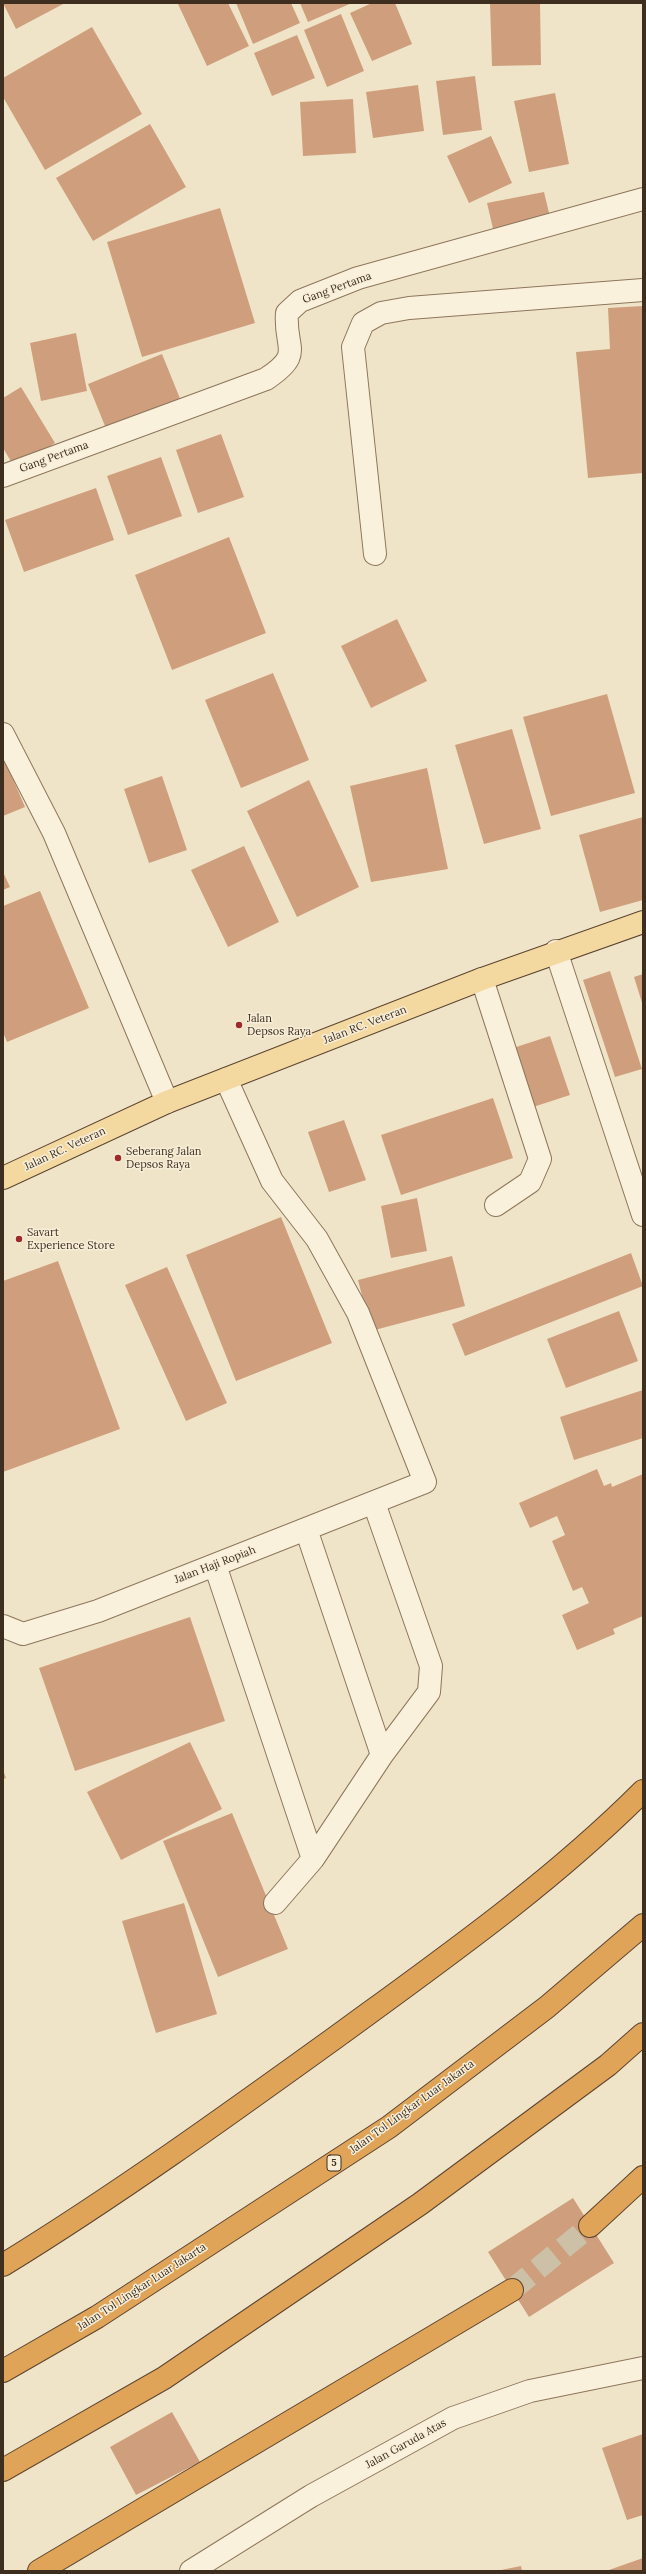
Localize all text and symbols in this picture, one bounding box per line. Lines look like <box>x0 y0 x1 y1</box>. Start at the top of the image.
street label: Gang Pertama <box>301 269 373 307</box>
street label: Gang Pertama <box>18 438 90 476</box>
street label: Jalan RC. Veteran <box>322 1003 408 1047</box>
place label: Jalan Depsos Raya <box>247 1012 311 1038</box>
marker: Jalan Depsos Raya <box>234 1020 244 1030</box>
street label: Jalan RC. Veteran <box>22 1124 108 1174</box>
place label: Seberang Jalan Depsos Raya <box>126 1145 202 1171</box>
marker: Seberang Jalan Depsos Raya <box>113 1153 123 1163</box>
place label: Savart Experience Store <box>27 1226 115 1252</box>
marker: Savart Experience Store <box>14 1234 24 1244</box>
street label: Jalan Haji Ropiah <box>172 1543 258 1587</box>
street label: Jalan Tol Lingkar Luar Jakarta <box>347 2057 477 2157</box>
road number: 5 <box>327 2155 341 2171</box>
street label: Jalan Tol Lingkar Luar Jakarta <box>75 2240 209 2334</box>
street label: Jalan Garuda Atas <box>363 2416 449 2472</box>

